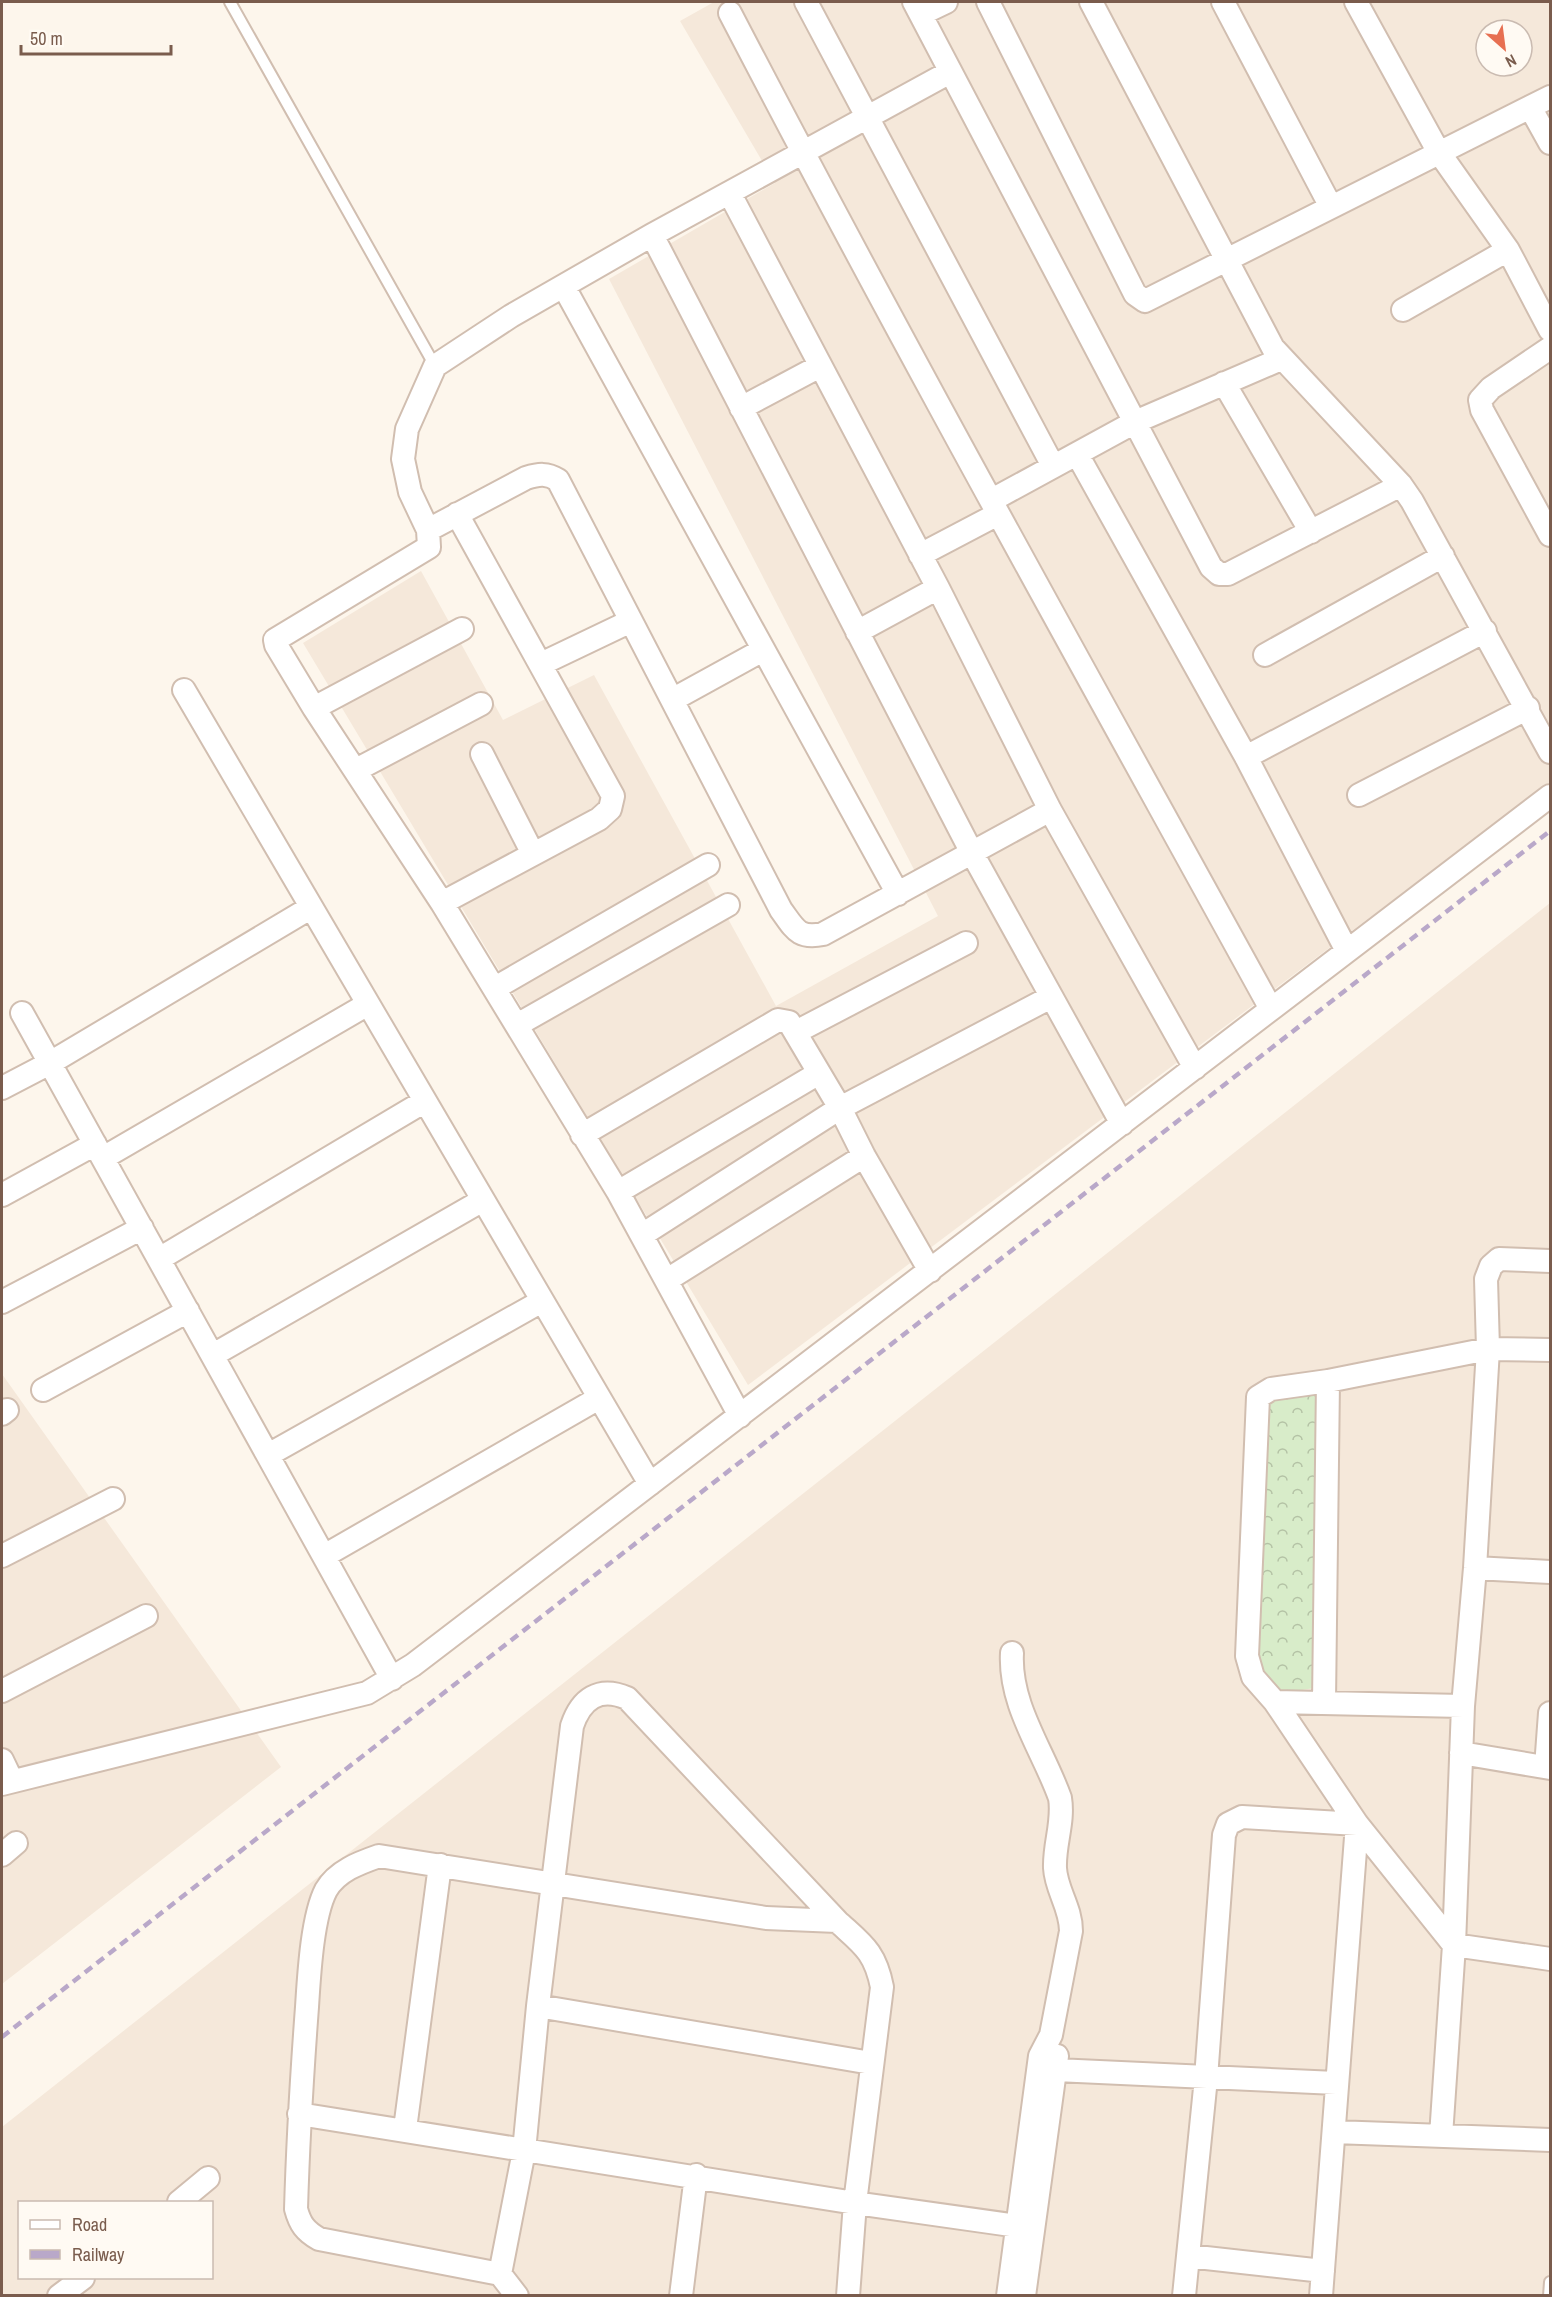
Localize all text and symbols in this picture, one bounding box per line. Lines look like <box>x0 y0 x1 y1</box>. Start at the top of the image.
scale bar <box>21 18 171 56</box>
north arrow <box>1474 18 1534 78</box>
text: 50 m <box>30 26 63 51</box>
text: N <box>1502 49 1520 73</box>
legend <box>18 2201 213 2279</box>
text: Road <box>72 2212 107 2237</box>
text: Railway <box>72 2242 125 2267</box>

